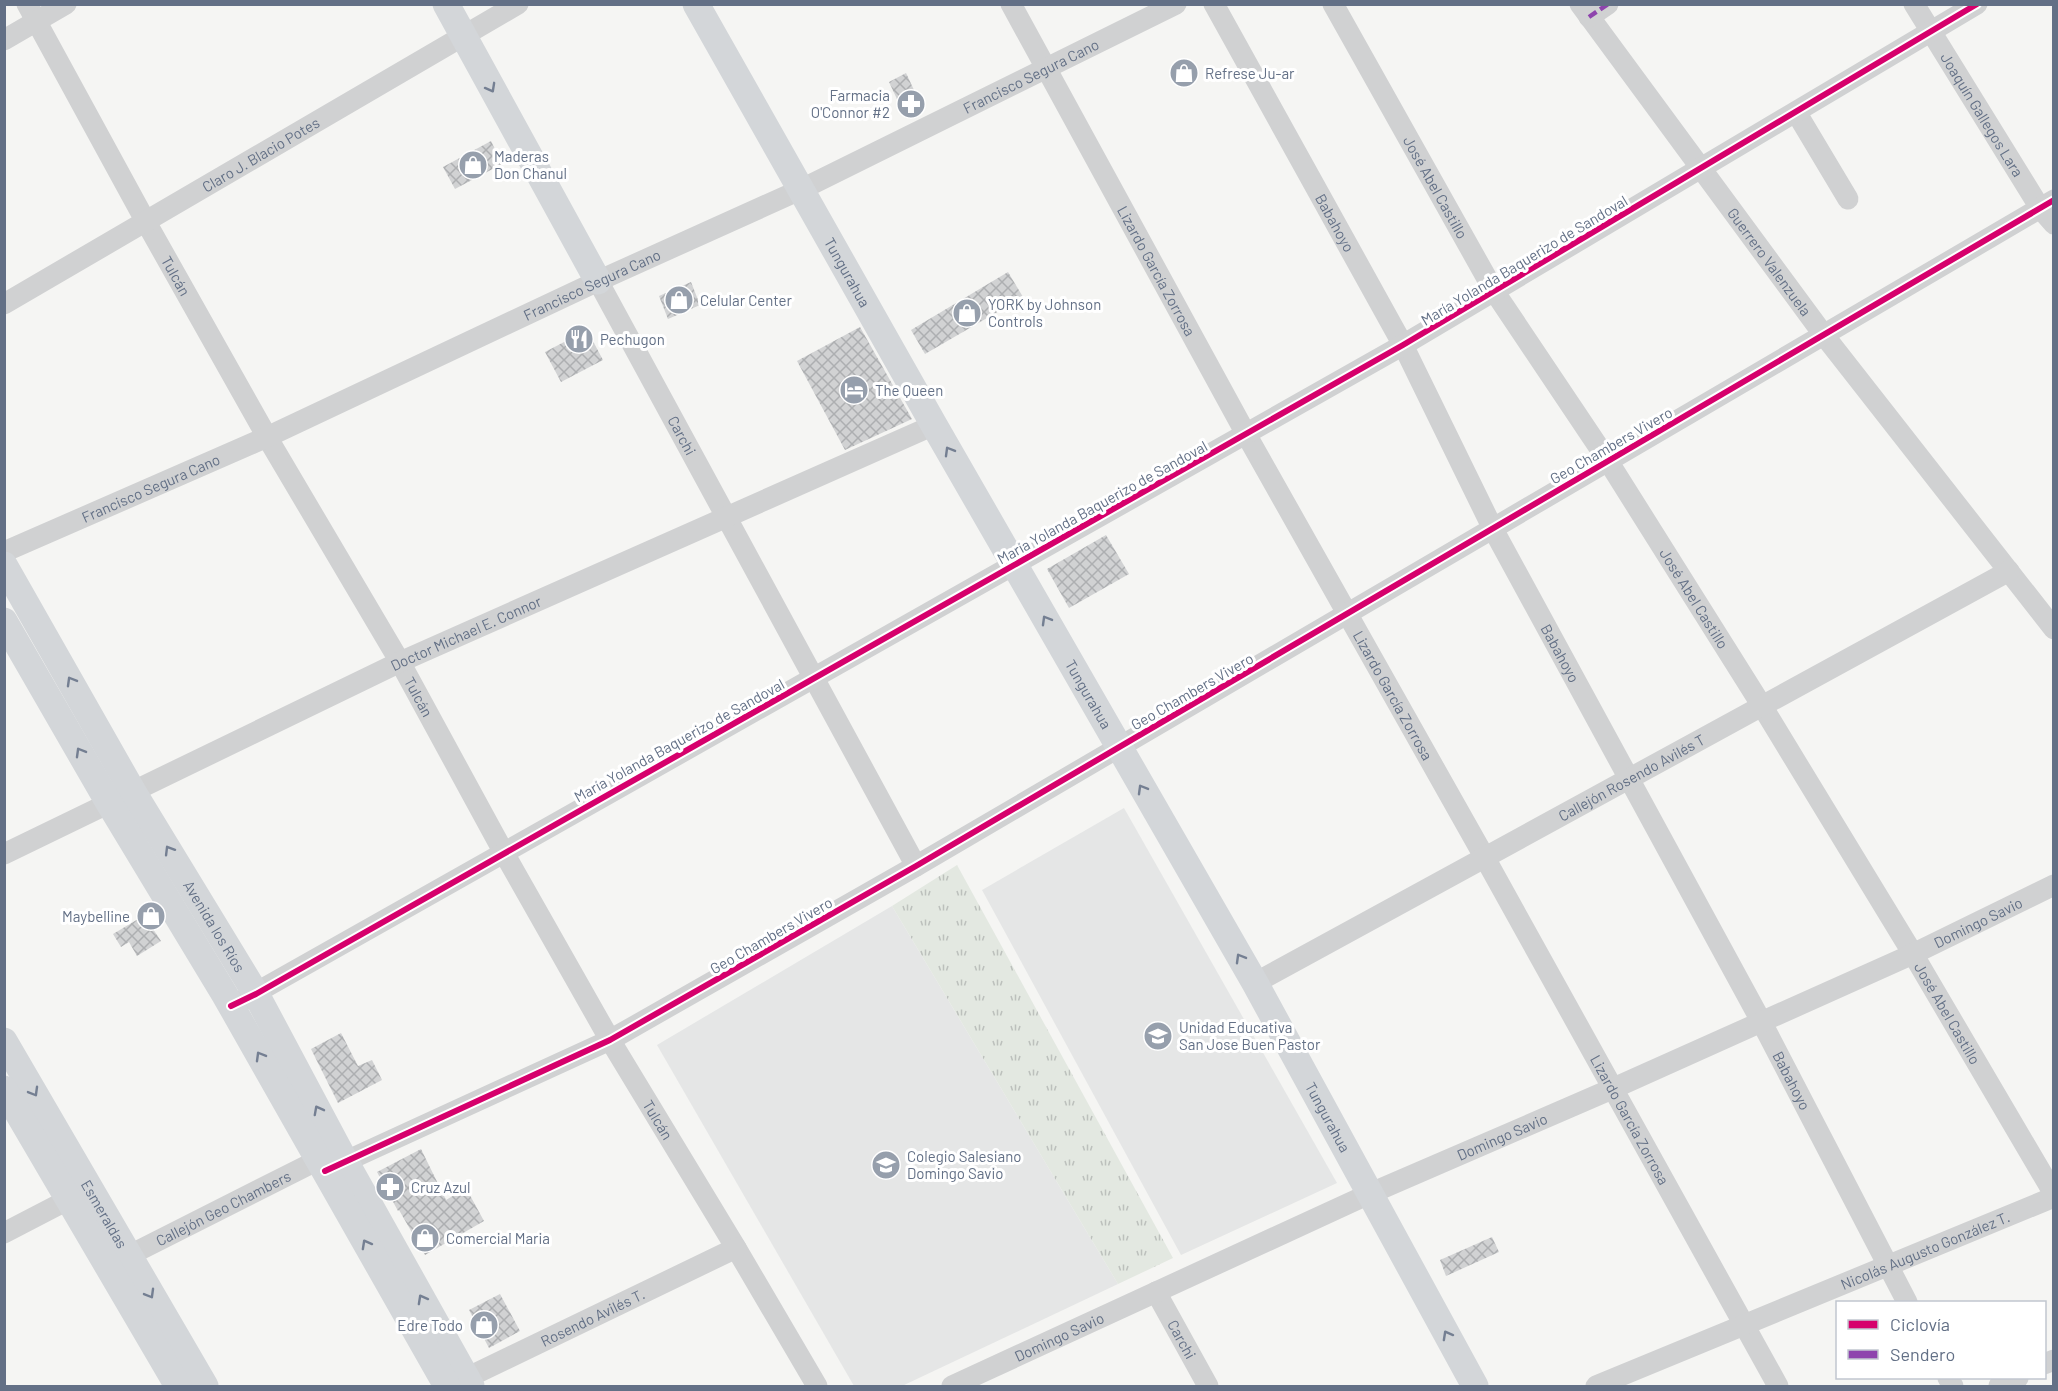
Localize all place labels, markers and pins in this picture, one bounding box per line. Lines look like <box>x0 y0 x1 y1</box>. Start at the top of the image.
shop icon: Refrese Ju-ar <box>1168 57 1200 89</box>
place label: Refrese Ju-ar <box>1205 64 1295 82</box>
place label: Farmacia O'Connor #2 <box>811 86 890 121</box>
pharmacy icon: Farmacia O'Connor #2 <box>895 88 927 120</box>
place label: Maderas Don Chanul <box>494 147 567 182</box>
shop icon: Maderas Don Chanul <box>457 149 489 181</box>
shop icon: Celular Center <box>663 284 695 316</box>
place label: Celular Center <box>700 291 793 309</box>
place label: YORK by Johnson Controls <box>988 295 1101 330</box>
shop icon: YORK by Johnson Controls <box>951 297 983 329</box>
restaurant icon: Pechugon <box>563 323 595 355</box>
place label: Pechugon <box>600 330 665 348</box>
hotel icon: The Queen <box>838 374 870 406</box>
place label: The Queen <box>875 381 943 399</box>
shop icon: Maybelline <box>135 900 167 932</box>
place label: Maybelline <box>62 907 130 925</box>
place label: Unidad Educativa San Jose Buen Pastor <box>1179 1018 1321 1053</box>
school or university icon: Unidad Educativa San Jose Buen Pastor <box>1142 1020 1174 1052</box>
place label: Colegio Salesiano Domingo Savio <box>907 1147 1021 1182</box>
school or university icon: Colegio Salesiano Domingo Savio <box>870 1149 902 1181</box>
pharmacy icon: Cruz Azul <box>374 1171 406 1203</box>
place label: Cruz Azul <box>411 1178 471 1196</box>
shop icon: Comercial Maria <box>409 1222 441 1254</box>
place label: Comercial Maria <box>446 1229 550 1247</box>
shop icon: Edre Todo <box>468 1309 500 1341</box>
place label: Edre Todo <box>397 1316 463 1334</box>

